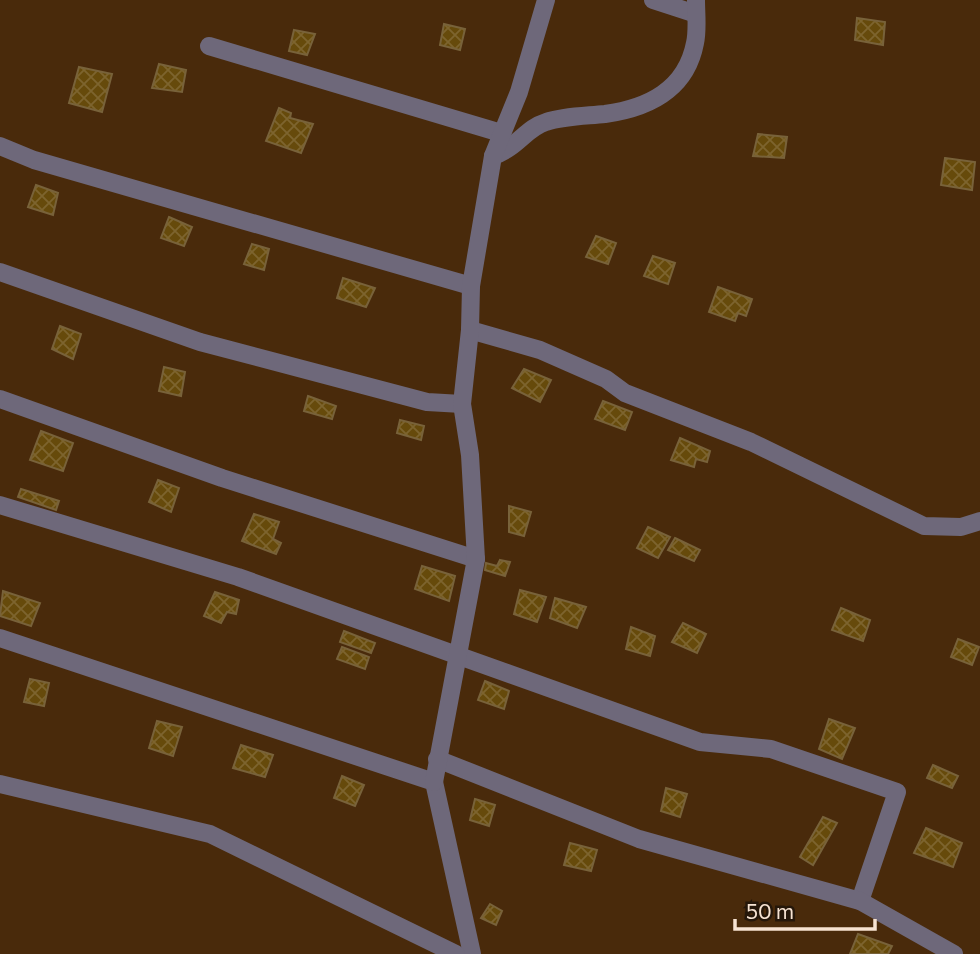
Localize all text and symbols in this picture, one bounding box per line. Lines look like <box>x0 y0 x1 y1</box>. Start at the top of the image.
scale bar <box>735 888 875 932</box>
text: 50 m <box>746 898 794 923</box>

